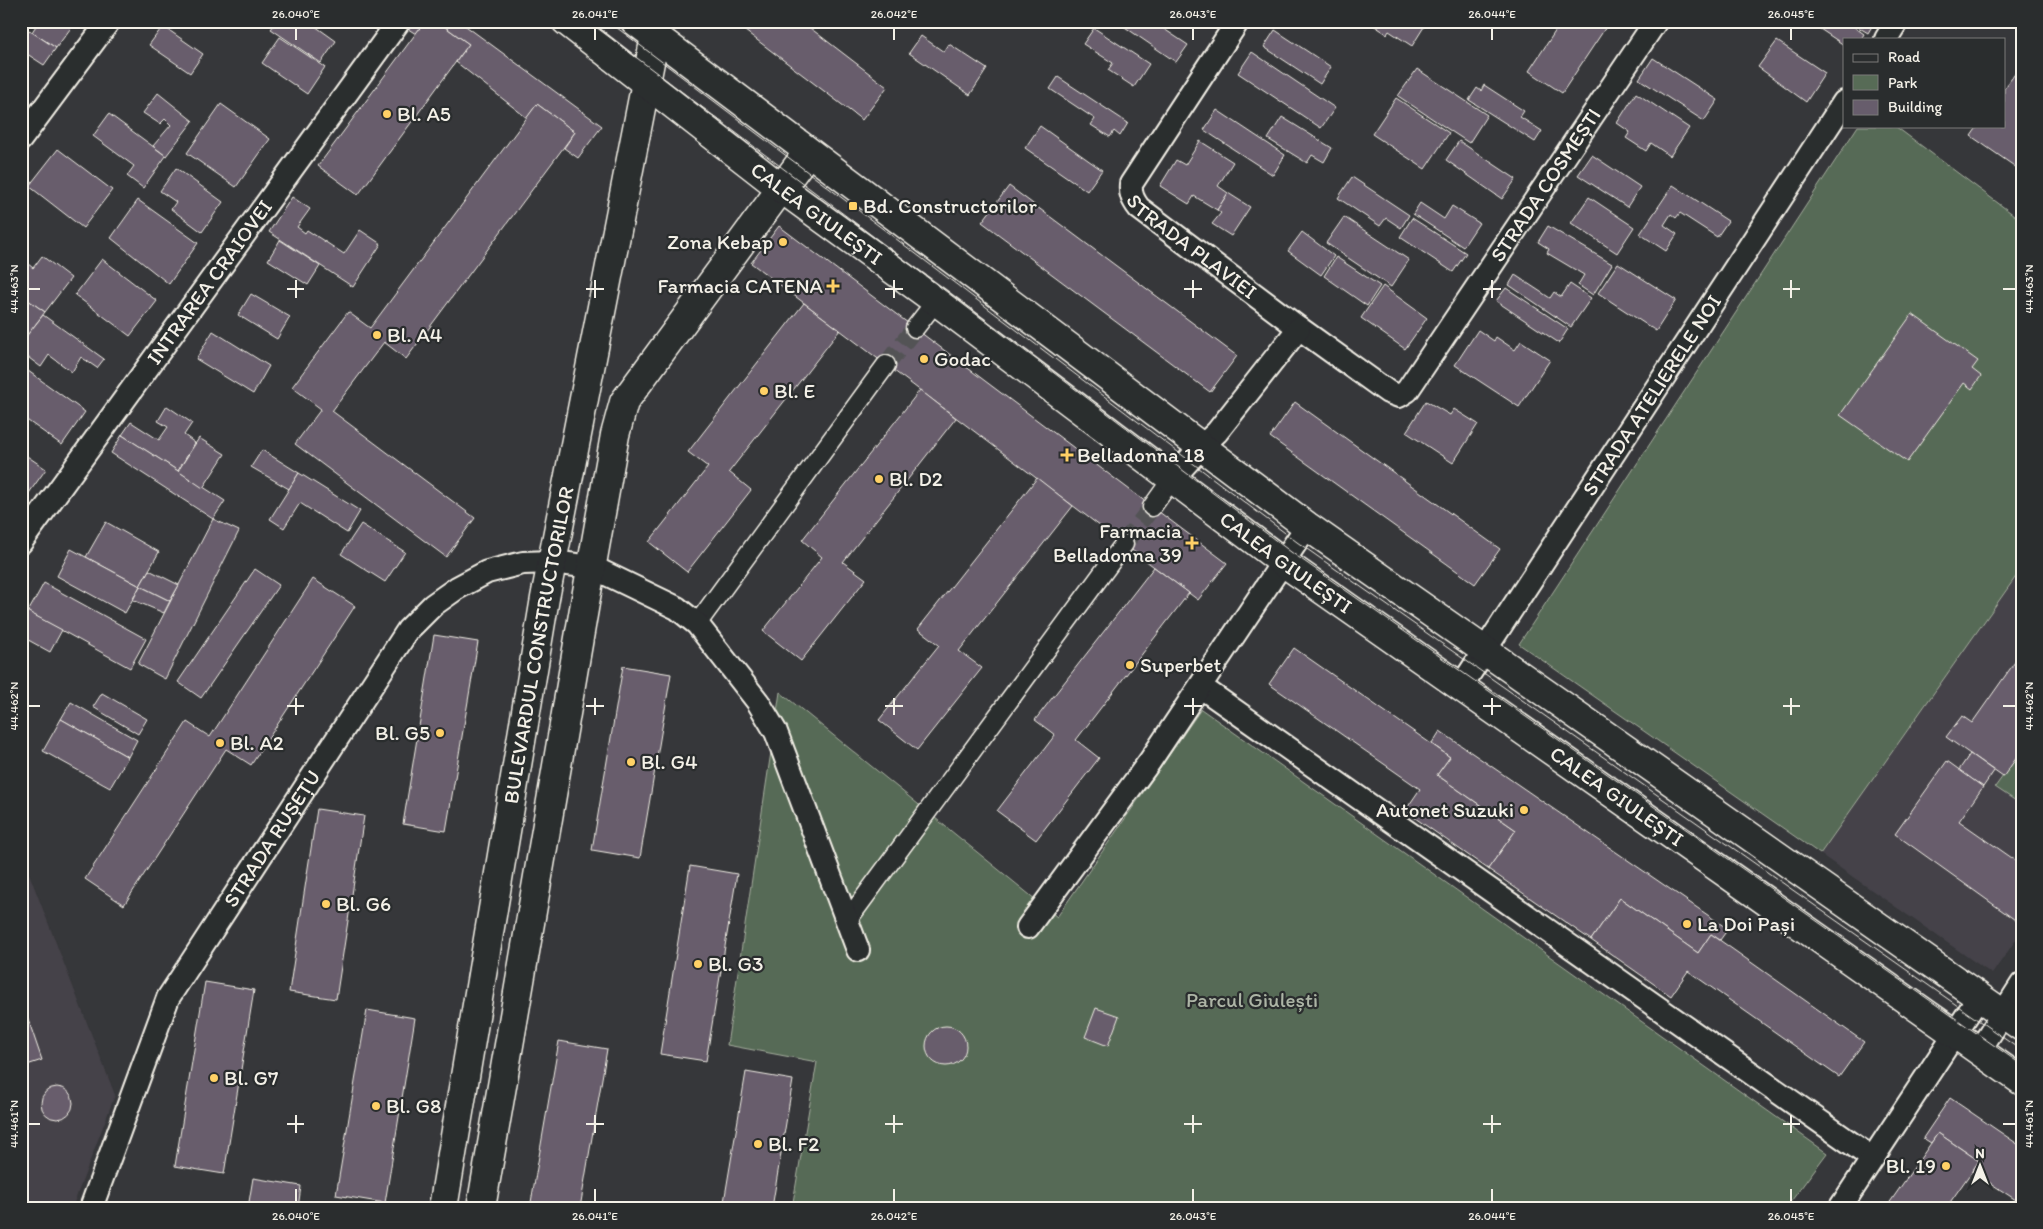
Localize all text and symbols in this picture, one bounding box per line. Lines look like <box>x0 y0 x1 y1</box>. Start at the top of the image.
text: 26.040°E <box>272 7 320 21</box>
text: 26.041°E <box>572 7 618 21</box>
text: 26.042°E <box>871 7 918 21</box>
text: 26.043°E <box>1170 7 1217 21</box>
text: 26.044°E <box>1468 7 1516 21</box>
text: 26.045°E <box>1768 7 1815 21</box>
legend <box>1843 38 2006 128</box>
text: Road <box>1888 48 1921 66</box>
text: Park <box>1888 74 1918 92</box>
text: Building <box>1888 98 1942 116</box>
place label: Bl. A5 <box>397 101 451 126</box>
street label: STRADA COSMEȘTI <box>1485 103 1606 266</box>
marker: Bl. A5 <box>381 108 393 120</box>
street label: CALEA GIULEȘTI <box>746 156 888 270</box>
street label: STRADA PLAVIEI <box>1121 190 1262 304</box>
place label: Bd. Constructorilor <box>863 193 1038 218</box>
street label: INTRAREA CRAIOVEI <box>141 195 277 369</box>
marker: Bd. Constructorilor <box>847 200 859 212</box>
place label: Zona Kebap <box>667 229 773 254</box>
marker: Zona Kebap <box>777 236 789 248</box>
text: 44.463°N <box>7 264 21 314</box>
text: 44.463°N <box>2022 264 2036 314</box>
place label: Farmacia CATENA <box>657 273 824 298</box>
marker: Farmacia CATENA <box>827 280 839 292</box>
street label: STRADA ATELIERELE NOI <box>1576 290 1726 500</box>
place label: Bl. A4 <box>387 322 443 347</box>
marker: Bl. A4 <box>371 329 383 341</box>
place label: Godac <box>934 346 991 371</box>
marker: Godac <box>918 353 930 365</box>
place label: Bl. E <box>774 378 815 403</box>
marker: Bl. E <box>758 385 770 397</box>
place label: Belladonna 18 <box>1077 442 1205 467</box>
marker: Belladonna 18 <box>1061 449 1073 461</box>
place label: Bl. D2 <box>889 466 943 491</box>
marker: Bl. D2 <box>873 473 885 485</box>
street label: BULEVARDUL CONSTRUCTORILOR <box>498 484 579 805</box>
street label: CALEA GIULEȘTI <box>1215 506 1357 619</box>
place label: Farmacia Belladonna 39 <box>1053 518 1182 567</box>
marker: Farmacia Belladonna 39 <box>1186 537 1198 549</box>
place label: Superbet <box>1140 652 1222 677</box>
marker: Superbet <box>1124 659 1136 671</box>
text: 44.462°N <box>7 682 21 730</box>
text: 44.462°N <box>2022 682 2036 730</box>
place label: Bl. G5 <box>375 720 430 745</box>
marker: Bl. G5 <box>434 727 446 739</box>
place label: Bl. A2 <box>230 730 284 755</box>
marker: Bl. A2 <box>214 737 226 749</box>
street label: CALEA GIULEȘTI <box>1545 740 1689 851</box>
place label: Bl. G4 <box>641 749 698 774</box>
marker: Bl. G4 <box>625 756 637 768</box>
street label: STRADA RUȘEȚU <box>218 765 325 911</box>
place label: Autonet Suzuki <box>1376 797 1514 822</box>
marker: Autonet Suzuki <box>1518 804 1530 816</box>
place label: Bl. G6 <box>336 891 391 916</box>
marker: Bl. G6 <box>320 898 332 910</box>
place label: La Doi Pași <box>1697 911 1795 936</box>
marker: La Doi Pași <box>1681 918 1693 930</box>
place label: Bl. G3 <box>708 951 763 976</box>
marker: Bl. G3 <box>692 958 704 970</box>
park label: Parcul Giulești <box>1186 987 1318 1012</box>
place label: Bl. G7 <box>224 1065 278 1090</box>
marker: Bl. G7 <box>208 1072 220 1084</box>
place label: Bl. G8 <box>386 1093 441 1118</box>
text: 44.461°N <box>7 1100 21 1148</box>
marker: Bl. G8 <box>370 1100 382 1112</box>
text: 44.461°N <box>2022 1100 2036 1148</box>
place label: Bl. F2 <box>768 1131 819 1156</box>
marker: Bl. F2 <box>752 1138 764 1150</box>
north arrow <box>1956 1142 2006 1192</box>
text: N <box>1975 1145 1985 1162</box>
place label: Bl. 19 <box>1886 1153 1936 1178</box>
marker: Bl. 19 <box>1940 1160 1952 1172</box>
text: 26.040°E <box>272 1209 320 1223</box>
text: 26.041°E <box>572 1209 618 1223</box>
text: 26.042°E <box>871 1209 918 1223</box>
text: 26.043°E <box>1170 1209 1217 1223</box>
text: 26.044°E <box>1468 1209 1516 1223</box>
text: 26.045°E <box>1768 1209 1815 1223</box>

